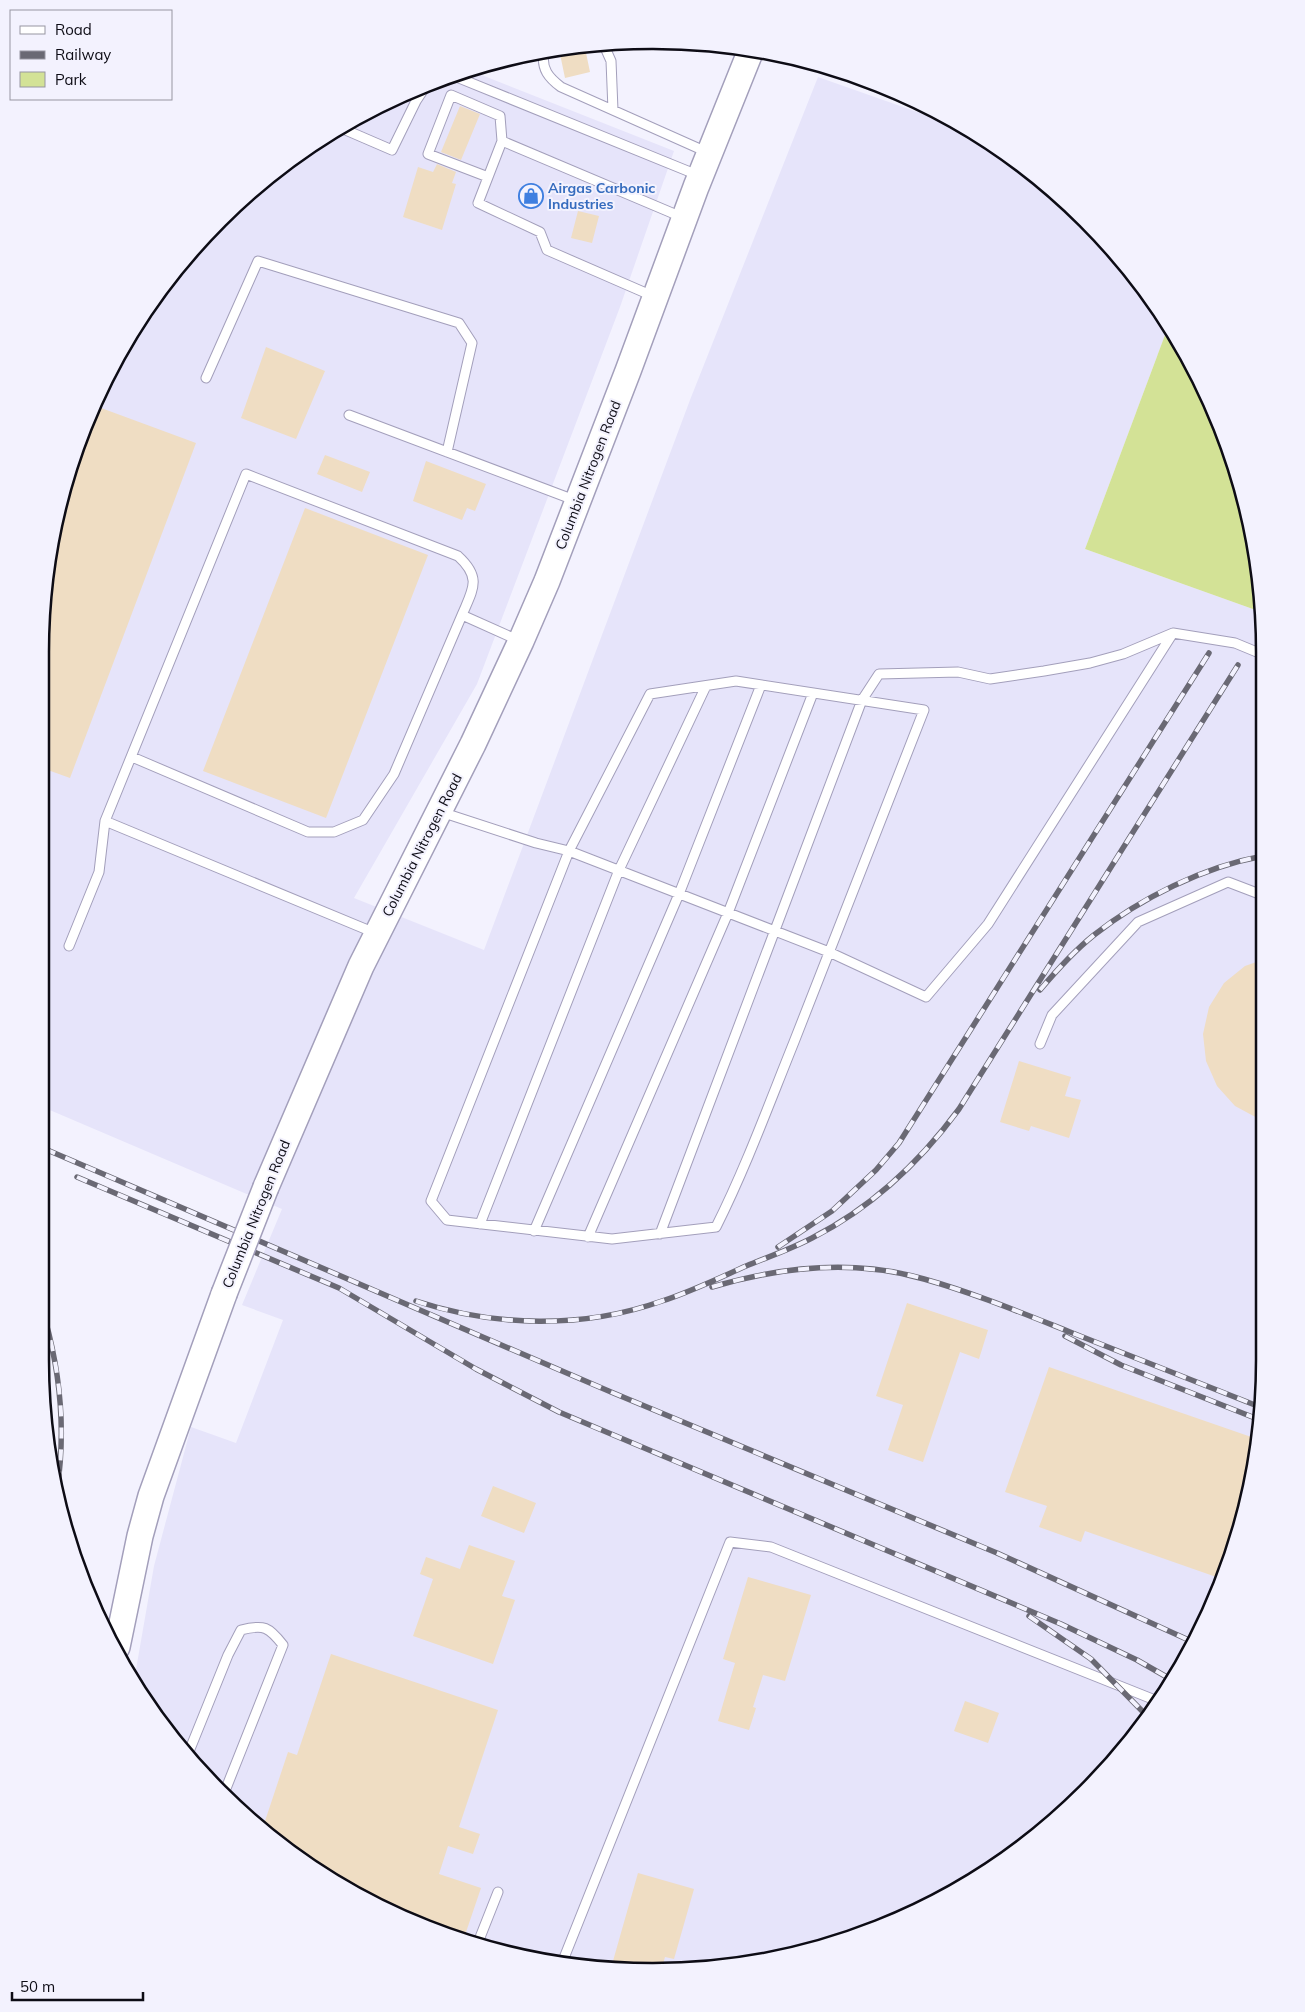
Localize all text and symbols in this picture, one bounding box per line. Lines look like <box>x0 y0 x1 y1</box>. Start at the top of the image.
legend <box>10 10 172 100</box>
text: Road <box>55 20 92 39</box>
text: Railway <box>55 45 111 64</box>
text: Park <box>55 70 87 89</box>
place label: Airgas Carbonic Industries <box>548 179 655 213</box>
shop icon: Airgas Carbonic Industries <box>518 183 544 209</box>
street label: Columbia Nitrogen Road <box>551 398 625 552</box>
street label: Columbia Nitrogen Road <box>378 770 466 920</box>
street label: Columbia Nitrogen Road <box>218 1137 294 1291</box>
scale bar <box>12 1970 144 2002</box>
text: 50 m <box>20 1977 55 1996</box>

